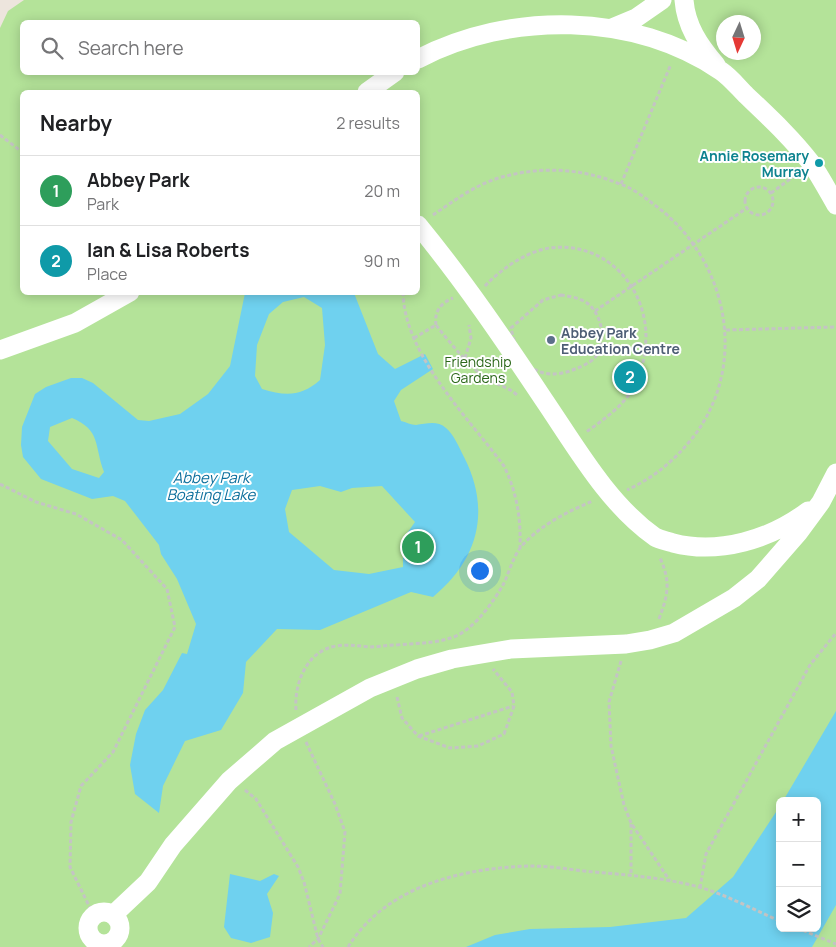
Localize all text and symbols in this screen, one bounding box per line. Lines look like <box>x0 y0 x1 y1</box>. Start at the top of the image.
north arrow <box>716 15 761 60</box>
search box <box>20 20 420 75</box>
icon: search <box>38 34 66 62</box>
text: Search here <box>78 35 184 61</box>
text: Nearby <box>40 109 112 137</box>
text: 2 results <box>336 112 400 134</box>
place label: Annie Rosemary Murray <box>700 146 809 181</box>
marker: Annie Rosemary Murray <box>813 157 825 169</box>
text: Abbey Park <box>87 167 189 193</box>
text: 1 <box>52 180 60 202</box>
text: 20 m <box>364 180 400 202</box>
text: Park <box>87 193 119 215</box>
text: Ian & Lisa Roberts <box>87 237 249 263</box>
text: 2 <box>51 250 61 272</box>
text: 90 m <box>364 250 400 272</box>
text: Place <box>87 263 127 285</box>
place label: Abbey Park Education Centre <box>561 323 680 358</box>
marker: Abbey Park Education Centre <box>545 334 557 346</box>
park label: Friendship Gardens <box>444 352 512 387</box>
pin: 2 <box>614 358 646 396</box>
water label: Abbey Park Boating Lake <box>167 467 257 505</box>
pin: 1 <box>402 528 434 566</box>
your location <box>467 558 493 584</box>
map controls <box>776 797 821 932</box>
button: + <box>776 797 821 842</box>
button: − <box>776 842 821 887</box>
button: layers <box>776 887 821 932</box>

